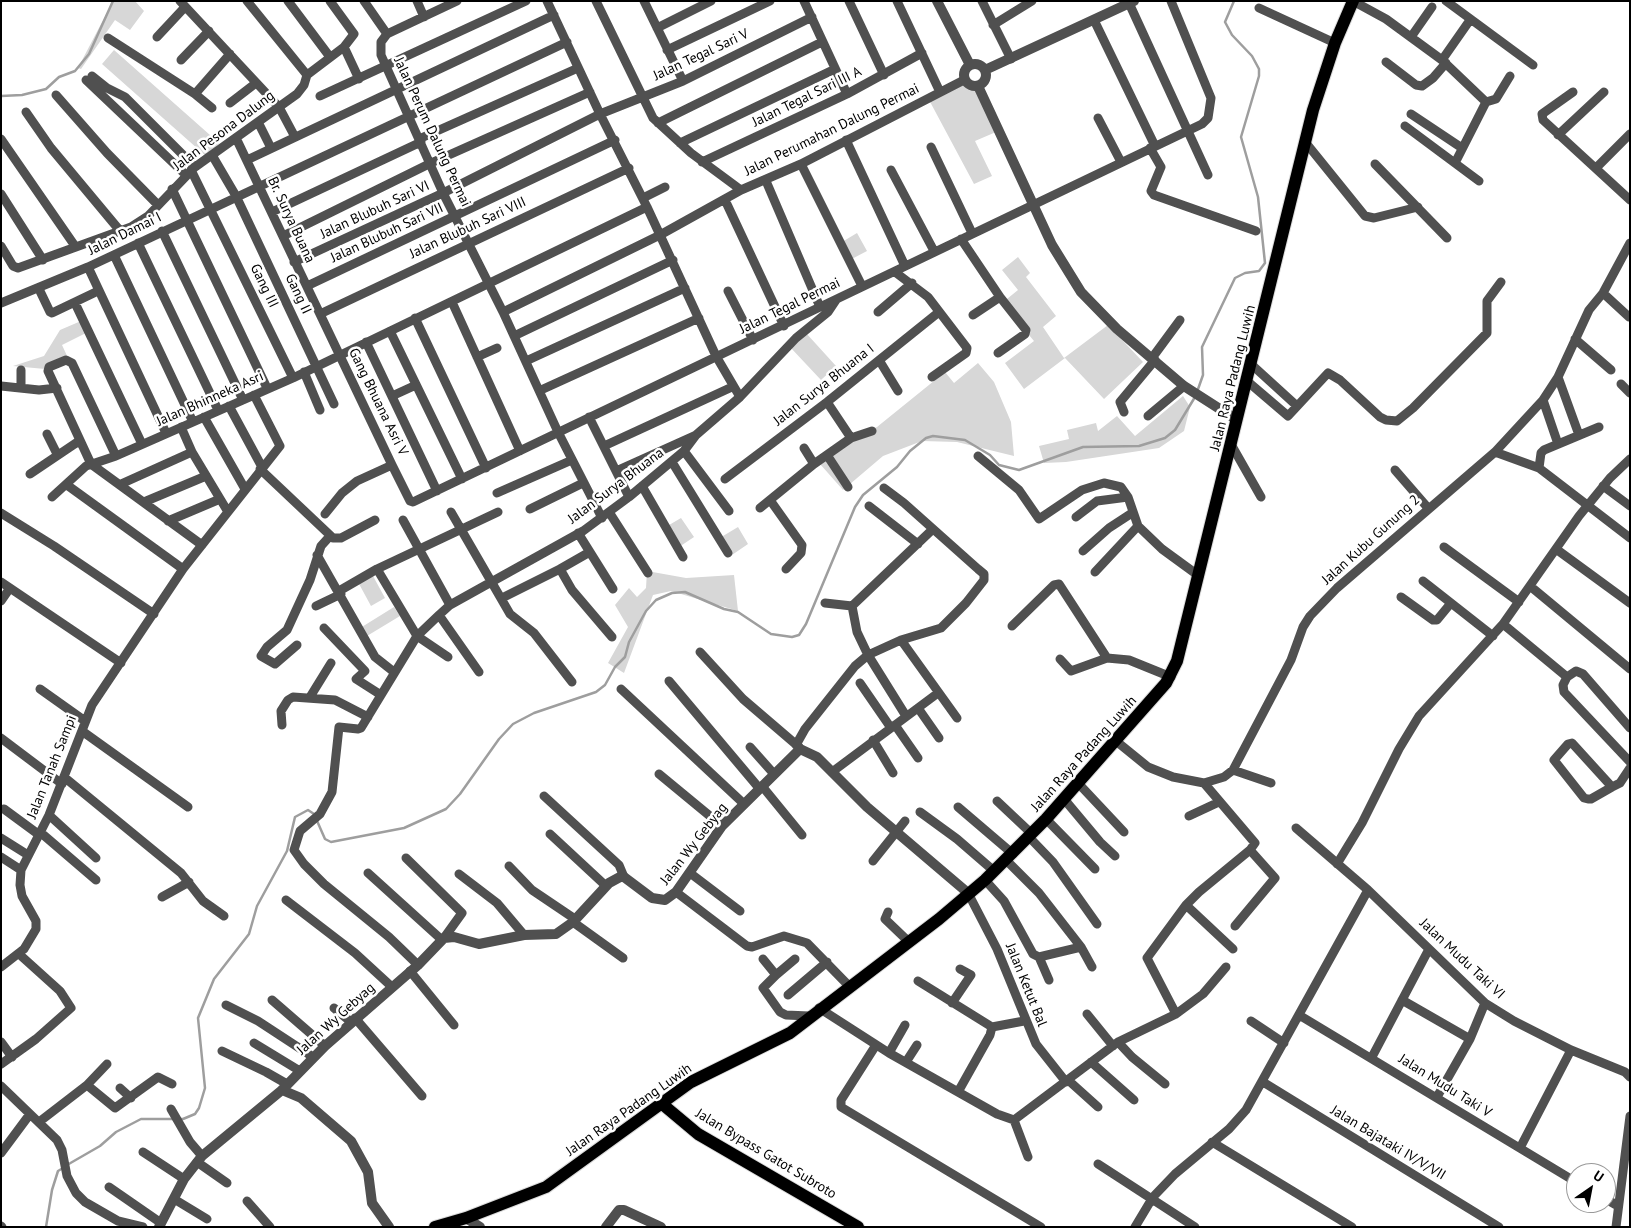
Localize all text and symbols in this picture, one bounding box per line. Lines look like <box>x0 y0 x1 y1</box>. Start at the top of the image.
street label: Jalan Tegal Sari V <box>651 26 751 84</box>
street label: Jalan Perum Dalung Permai <box>390 54 474 210</box>
street label: Jalan Tegal Sari III A <box>750 63 864 131</box>
street label: Jalan Perumahan Dalung Permai <box>742 80 922 180</box>
street label: Jalan Pesona Dalung <box>170 87 278 175</box>
street label: Br. Surya Buana <box>264 174 318 266</box>
street label: Jalan Blubuh Sari VI <box>318 177 432 243</box>
street label: Jalan Blubuh Sari VIII <box>407 194 529 262</box>
street label: Jalan Blubuh Sari VII <box>328 200 446 266</box>
street label: Jalan Damai I <box>86 209 164 259</box>
street label: Gang III <box>246 261 282 311</box>
street label: Gang II <box>281 271 315 317</box>
street label: Jalan Tegal Permai <box>737 274 843 338</box>
street label: Jalan Raya Padang Luwih <box>1207 303 1259 453</box>
street label: Jalan Surya Bhuana I <box>770 340 878 430</box>
street label: Gang Bhuana Asri V <box>345 346 411 458</box>
street label: Jalan Bhinneka Asri <box>154 368 266 430</box>
street label: Jalan Surya Bhuana <box>565 445 667 527</box>
street label: Jalan Kubu Gunung 2 <box>1319 492 1423 588</box>
street label: Jalan Raya Padang Luwih <box>1028 693 1140 815</box>
street label: Jalan Tanah Sampi <box>24 713 80 821</box>
street label: Jalan Wy Gebyag <box>657 800 731 888</box>
street label: Jalan Mudu Taki VI <box>1416 915 1508 1003</box>
street label: Jalan Ketut Bal <box>1002 941 1050 1029</box>
street label: Jalan Wy Gebyag <box>294 980 378 1058</box>
street label: Jalan Mudu Taki V <box>1395 1051 1495 1121</box>
street label: Jalan Raya Padang Luwih <box>563 1060 695 1160</box>
street label: Jalan Bajataki IV/V/VII <box>1327 1102 1449 1184</box>
street label: Jalan Bypass Gatot Subroto <box>693 1105 839 1203</box>
north arrow <box>1566 1163 1616 1213</box>
text: U <box>1590 1166 1607 1186</box>

